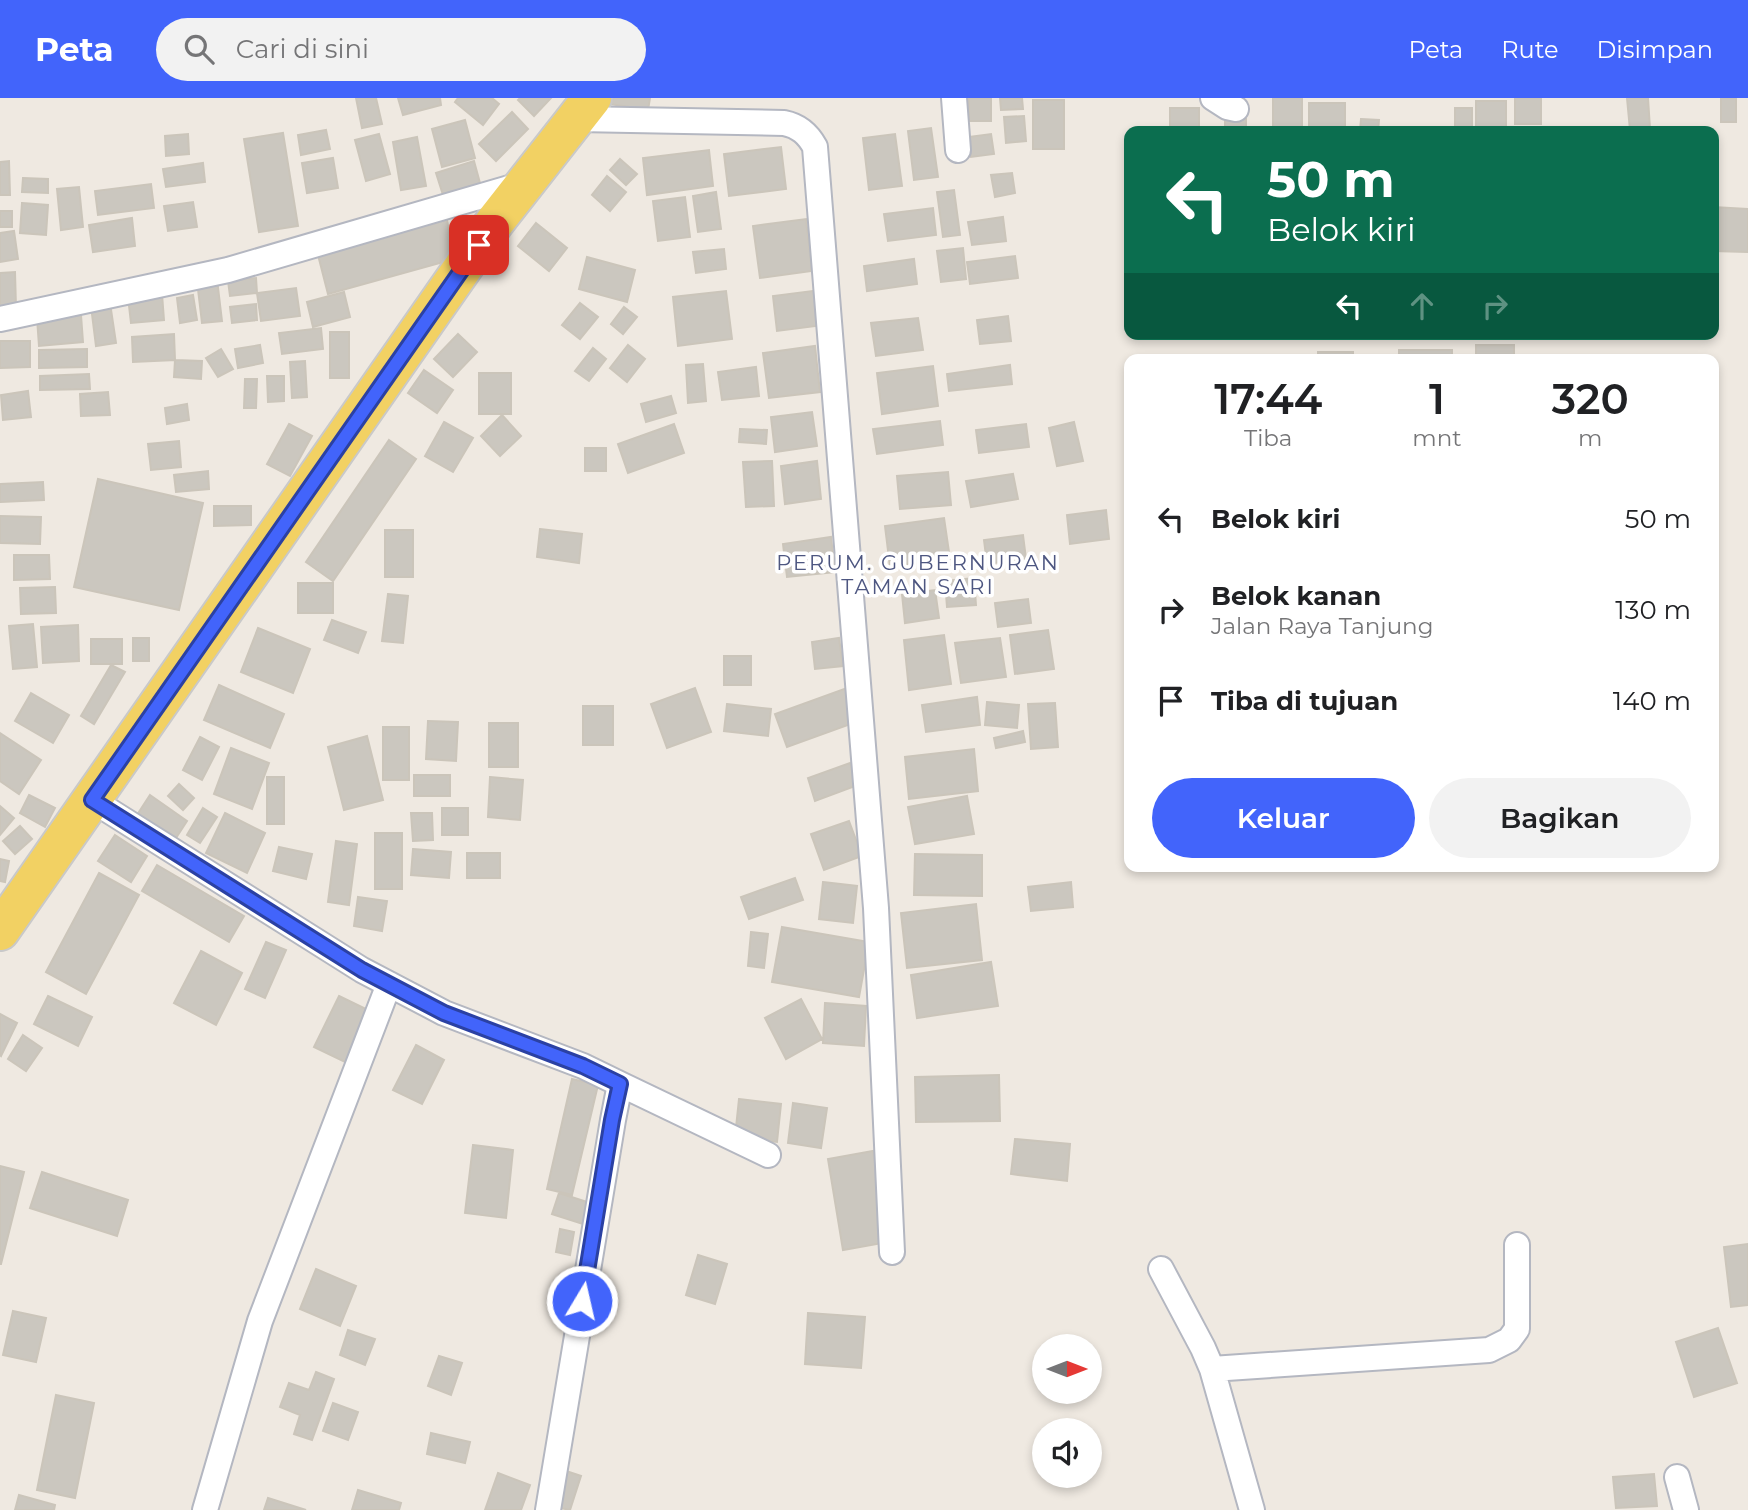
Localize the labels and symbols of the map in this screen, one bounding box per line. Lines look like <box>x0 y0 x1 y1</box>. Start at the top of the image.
pin <box>449 215 509 275</box>
district label: PERUM. GUBERNURAN TAMAN SARI <box>776 550 1060 599</box>
position arrow <box>545 1264 619 1338</box>
north arrow <box>1032 1334 1102 1404</box>

